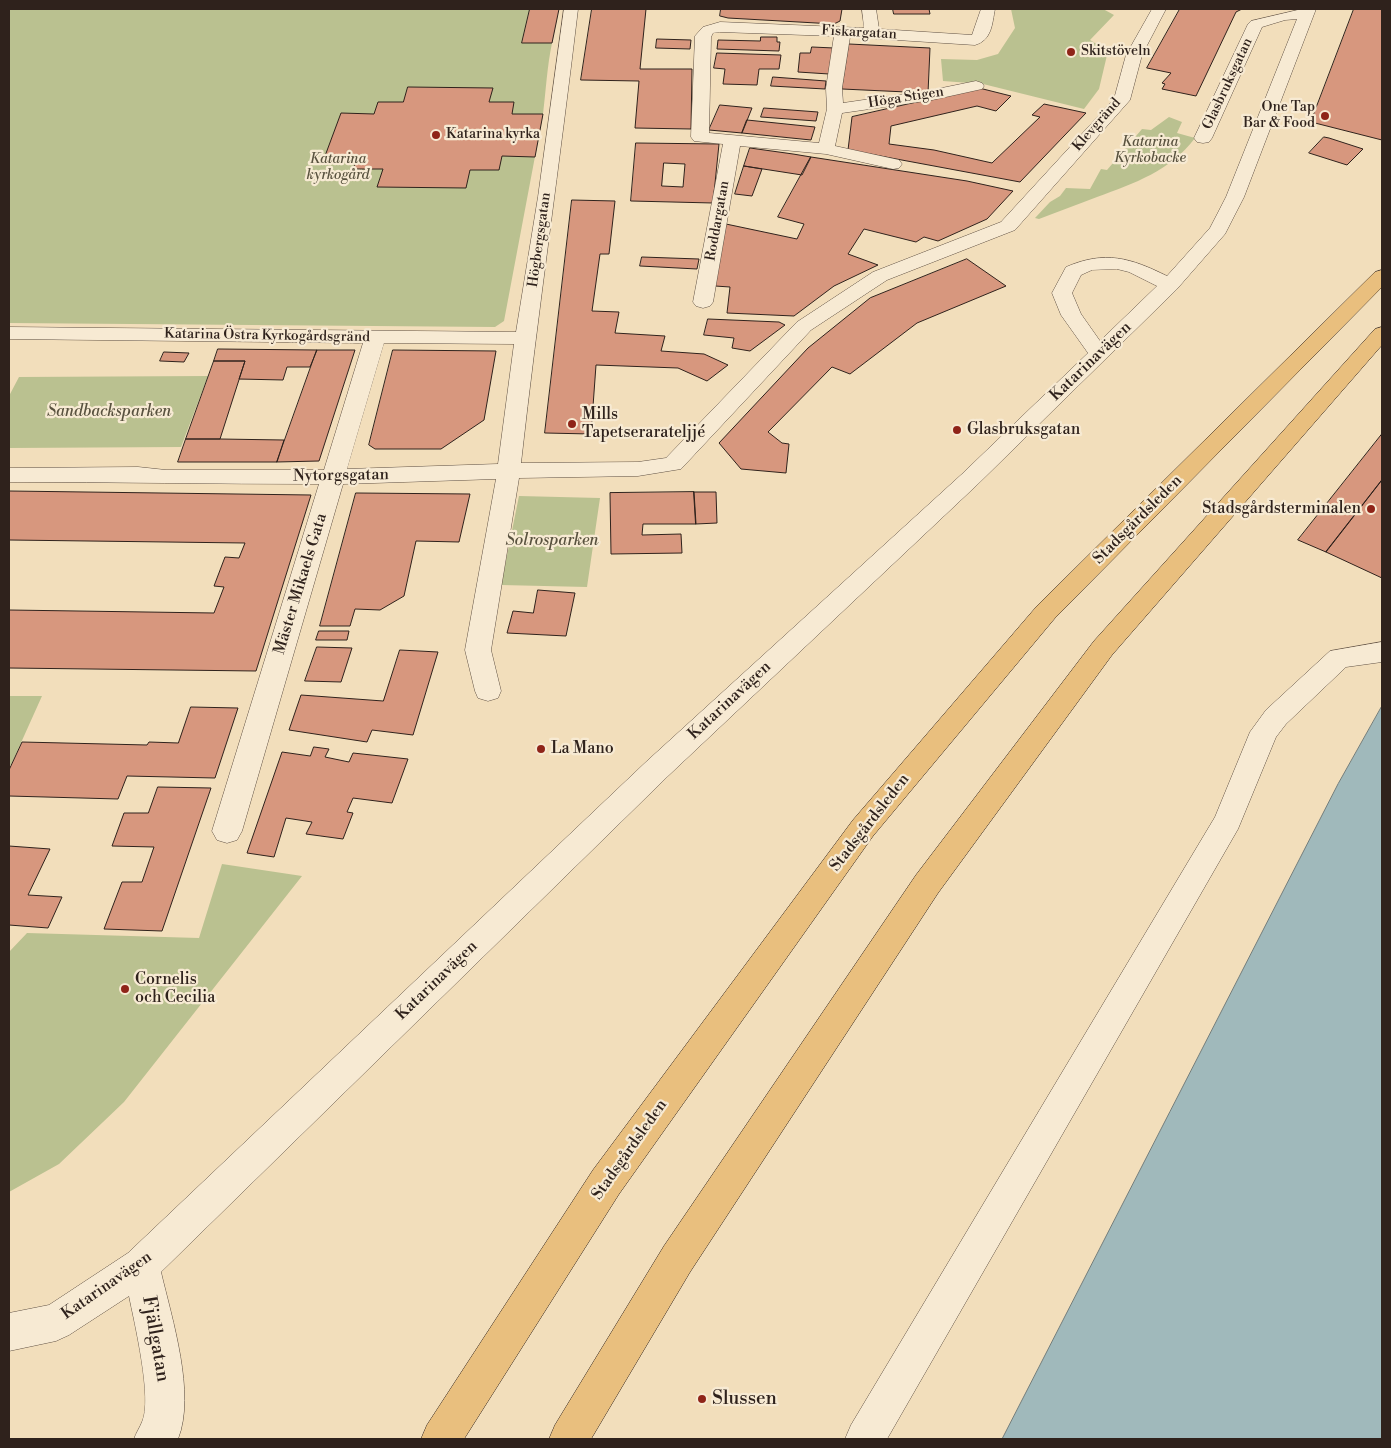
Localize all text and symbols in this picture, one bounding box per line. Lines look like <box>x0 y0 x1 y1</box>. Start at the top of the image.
street label: Fiskargatan <box>821 23 897 43</box>
street label: Glasbruksgatan <box>1199 36 1257 132</box>
place label: Skitstöveln <box>1081 44 1151 60</box>
marker: Skitstöveln <box>1065 46 1077 58</box>
street label: Höga Stigen <box>867 84 945 112</box>
street label: Klevgränd <box>1069 95 1125 155</box>
place label: One Tap Bar & Food <box>1243 100 1315 132</box>
marker: One Tap Bar & Food <box>1319 110 1331 122</box>
place label: Katarina kyrka <box>446 127 540 143</box>
marker: Katarina kyrka <box>430 129 442 141</box>
park label: Katarina Kyrkobacke <box>1114 135 1186 168</box>
park label: Katarina kyrkogård <box>307 152 369 184</box>
street label: Roddargatan <box>703 180 733 262</box>
street label: Högbergsgatan <box>525 191 555 289</box>
street label: Katarinavägen <box>1046 318 1136 406</box>
street label: Katarina Östra Kyrkogårdsgränd <box>164 326 370 346</box>
park label: Sandbacksparken <box>47 402 171 422</box>
place label: Mills Tapetserarateljjé <box>582 405 705 443</box>
marker: Mills Tapetserarateljjé <box>566 418 578 430</box>
place label: Glasbruksgatan <box>967 420 1080 440</box>
marker: Glasbruksgatan <box>951 424 963 436</box>
street label: Nytorgsgatan <box>293 466 389 486</box>
street label: Stadsgårdsleden <box>1089 471 1187 569</box>
place label: Stadsgårdsterminalen <box>1202 499 1361 519</box>
marker: Stadsgårdsterminalen <box>1365 503 1377 515</box>
street label: Mäster Mikaels Gata <box>270 511 332 657</box>
park label: Solrosparken <box>506 531 598 551</box>
street label: Katarinavägen <box>685 658 775 744</box>
place label: La Mano <box>551 739 614 759</box>
marker: La Mano <box>535 743 547 755</box>
street label: Stadsgårdsleden <box>826 771 914 875</box>
street label: Katarinavägen <box>392 937 482 1025</box>
place label: Cornelis och Cecilia <box>135 970 215 1008</box>
marker: Cornelis och Cecilia <box>119 983 131 995</box>
street label: Stadsgårdsleden <box>588 1096 672 1204</box>
street label: Katarinavägen <box>58 1248 156 1324</box>
street label: Fjällgatan <box>136 1294 174 1384</box>
place label: Slussen <box>712 1388 777 1410</box>
marker: Slussen <box>696 1393 708 1405</box>

